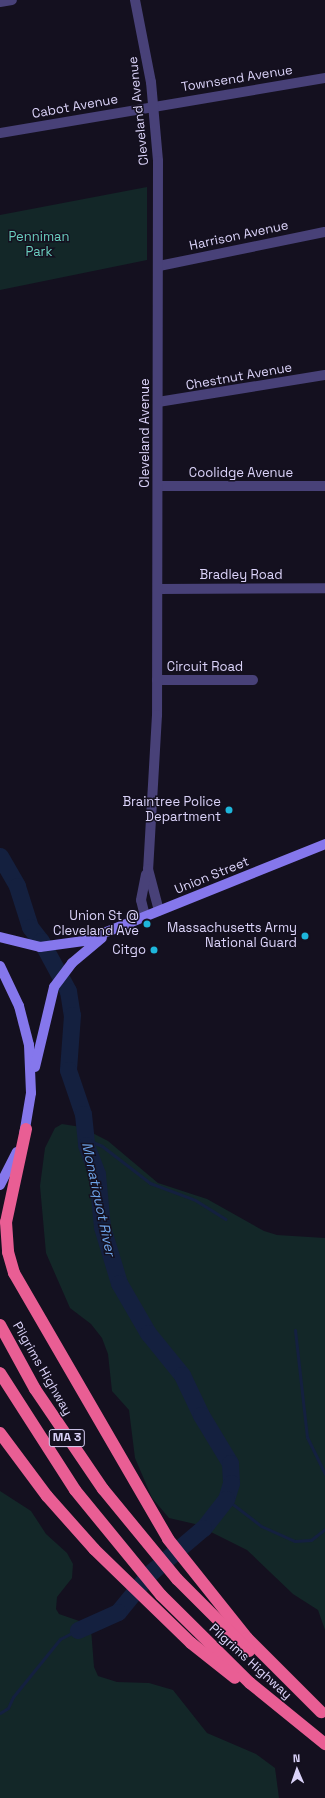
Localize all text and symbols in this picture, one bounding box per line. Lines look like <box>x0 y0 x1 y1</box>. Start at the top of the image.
street label: Cleveland Avenue <box>126 56 152 166</box>
street label: Townsend Avenue <box>180 62 294 96</box>
street label: Cabot Avenue <box>31 92 119 122</box>
street label: Harrison Avenue <box>188 218 290 254</box>
park label: Penniman Park <box>8 230 70 261</box>
street label: Chestnut Avenue <box>185 360 293 394</box>
street label: Cleveland Avenue <box>137 378 153 488</box>
street label: Coolidge Avenue <box>189 465 293 481</box>
street label: Bradley Road <box>199 567 283 583</box>
street label: Circuit Road <box>167 659 243 675</box>
place label: Braintree Police Department <box>122 795 221 826</box>
marker: Braintree Police Department <box>224 805 234 815</box>
street label: Union Street <box>173 854 251 898</box>
place label: Union St @ Cleveland Ave <box>53 909 139 940</box>
marker: Union St @ Cleveland Ave <box>142 919 152 929</box>
place label: Massachusetts Army National Guard <box>167 921 297 952</box>
marker: Massachusetts Army National Guard <box>300 931 310 941</box>
place label: Citgo <box>112 942 146 958</box>
marker: Citgo <box>149 945 159 955</box>
water label: Monatiquot River <box>79 1141 119 1257</box>
street label: Pilgrims Highway <box>9 1319 75 1419</box>
road number: MA 3 <box>48 1428 86 1448</box>
street label: Pilgrims Highway <box>206 1621 294 1703</box>
north arrow <box>277 1750 317 1790</box>
text: N <box>293 1751 301 1765</box>

